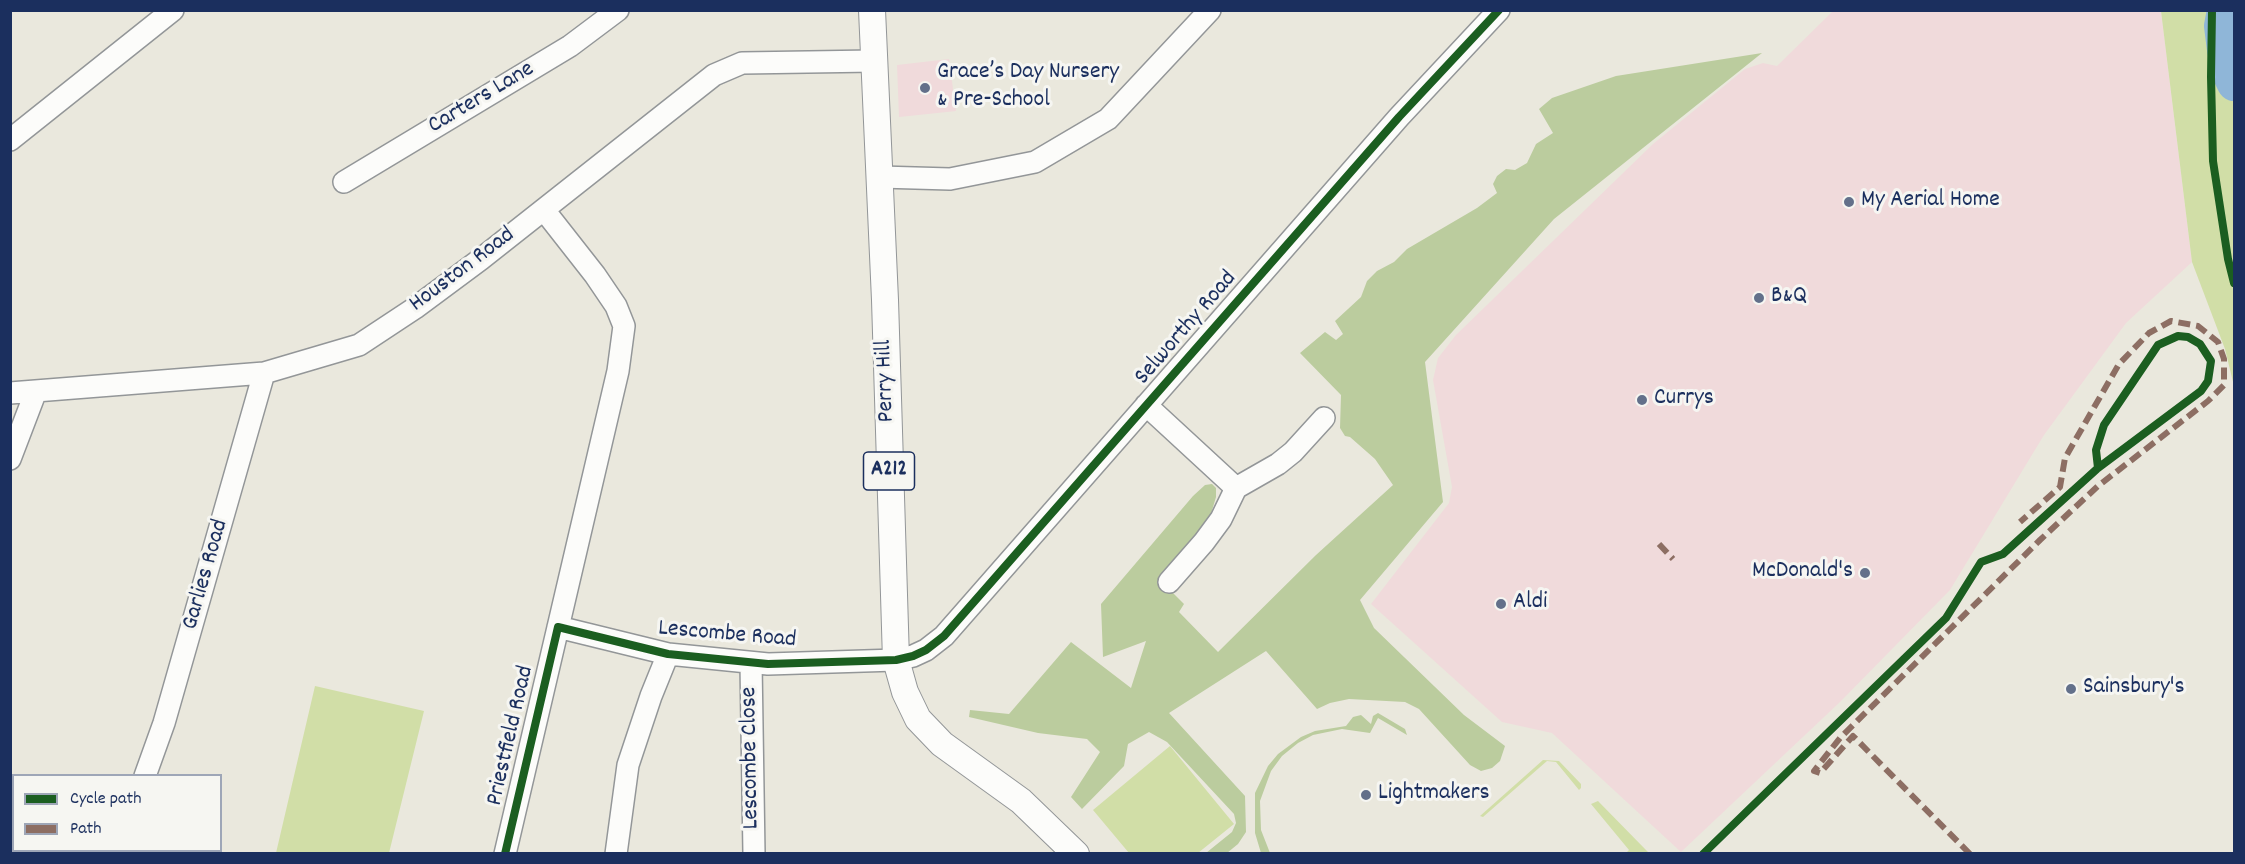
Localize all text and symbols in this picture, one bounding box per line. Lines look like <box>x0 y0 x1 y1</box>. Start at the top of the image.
street label: Carters Lane <box>424 56 540 142</box>
place label: Grace’s Day Nursery & Pre-School <box>937 60 1119 116</box>
marker: Grace’s Day Nursery & Pre-School <box>918 81 932 95</box>
place label: My Aerial Home <box>1861 188 2000 216</box>
marker: My Aerial Home <box>1842 195 1856 209</box>
street label: Houston Road <box>405 222 521 320</box>
street label: Selworthy Road <box>1130 266 1244 392</box>
place label: B&Q <box>1771 284 1807 312</box>
marker: B&Q <box>1752 291 1766 305</box>
street label: Perry Hill <box>871 339 903 423</box>
place label: Currys <box>1654 386 1714 414</box>
marker: Currys <box>1635 393 1649 407</box>
road number: A212 <box>864 452 914 490</box>
street label: Garlies Road <box>178 517 236 633</box>
place label: McDonald's <box>1752 559 1853 587</box>
marker: McDonald's <box>1858 566 1872 580</box>
place label: Aldi <box>1513 590 1547 618</box>
marker: Aldi <box>1494 597 1508 611</box>
street label: Lescombe Road <box>657 616 797 656</box>
street label: Priestfield Road <box>482 663 542 809</box>
place label: Sainsbury's <box>2083 675 2185 703</box>
marker: Sainsbury's <box>2064 682 2078 696</box>
street label: Lescombe Close <box>736 686 768 830</box>
legend <box>12 774 222 852</box>
place label: Lightmakers <box>1378 781 1490 809</box>
text: Cycle path <box>70 787 141 812</box>
marker: Lightmakers <box>1359 788 1373 802</box>
text: Path <box>70 817 102 842</box>

